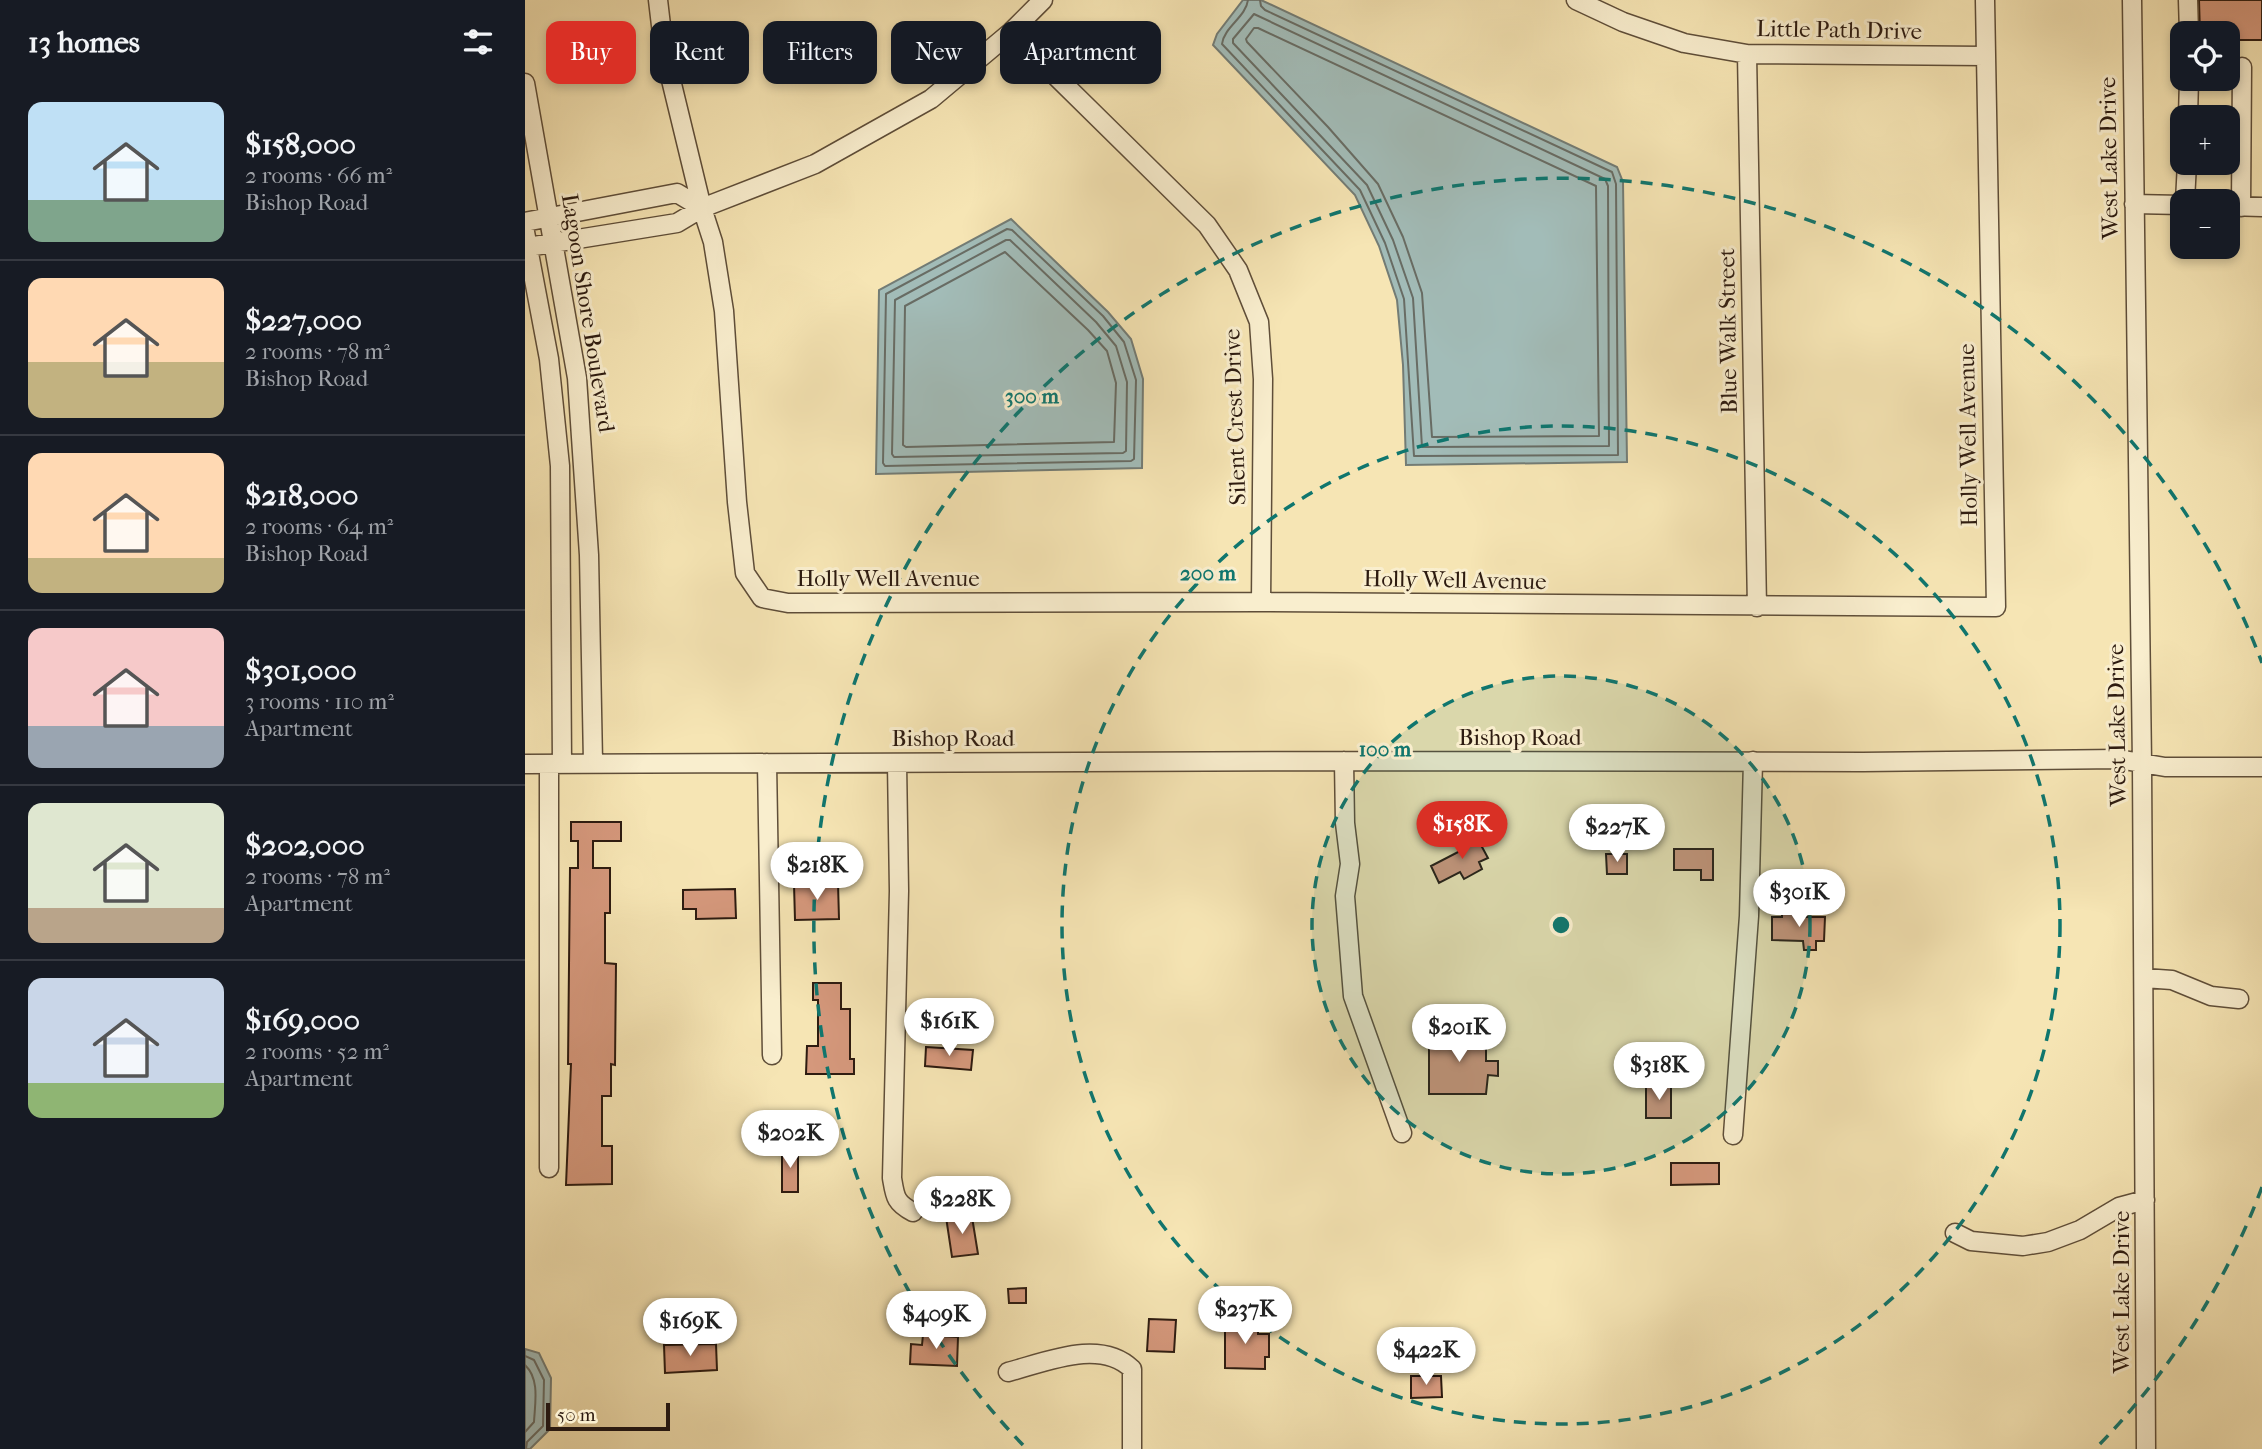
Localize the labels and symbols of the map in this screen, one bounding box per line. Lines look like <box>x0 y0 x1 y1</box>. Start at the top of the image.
street label: Little Path Drive <box>1756 15 1922 45</box>
street label: West Lake Drive <box>2094 76 2124 241</box>
street label: Lagoon Shore Boulevard <box>556 192 620 435</box>
street label: Blue Walk Street <box>1713 248 1743 414</box>
street label: Silent Crest Drive <box>1218 328 1252 506</box>
street label: Holly Well Avenue <box>1953 343 1983 527</box>
text: 300 m <box>1005 384 1059 408</box>
text: 200 m <box>1180 561 1237 585</box>
street label: Holly Well Avenue <box>796 565 980 592</box>
street label: Holly Well Avenue <box>1363 565 1547 595</box>
street label: West Lake Drive <box>2102 643 2132 808</box>
street label: Bishop Road <box>1458 724 1582 751</box>
street label: Bishop Road <box>891 725 1015 752</box>
text: 100 m <box>1359 737 1412 761</box>
pin: $158K <box>1413 802 1511 861</box>
pin: $227K <box>1568 804 1666 864</box>
pin: $218K <box>768 842 866 902</box>
pin: $301K <box>1750 870 1848 929</box>
centre of rings <box>1549 913 1573 937</box>
pin: $161K <box>900 998 998 1058</box>
pin: $201K <box>1410 1004 1508 1064</box>
pin: $318K <box>1610 1042 1708 1102</box>
pin: $202K <box>741 1110 839 1170</box>
pin: $228K <box>913 1176 1011 1236</box>
street label: West Lake Drive <box>2108 1211 2135 1374</box>
pin: $237K <box>1196 1286 1294 1346</box>
pin: $409K <box>887 1292 985 1351</box>
pin: $169K <box>641 1298 739 1358</box>
pin: $422K <box>1377 1328 1475 1387</box>
scale bar <box>546 1400 670 1432</box>

